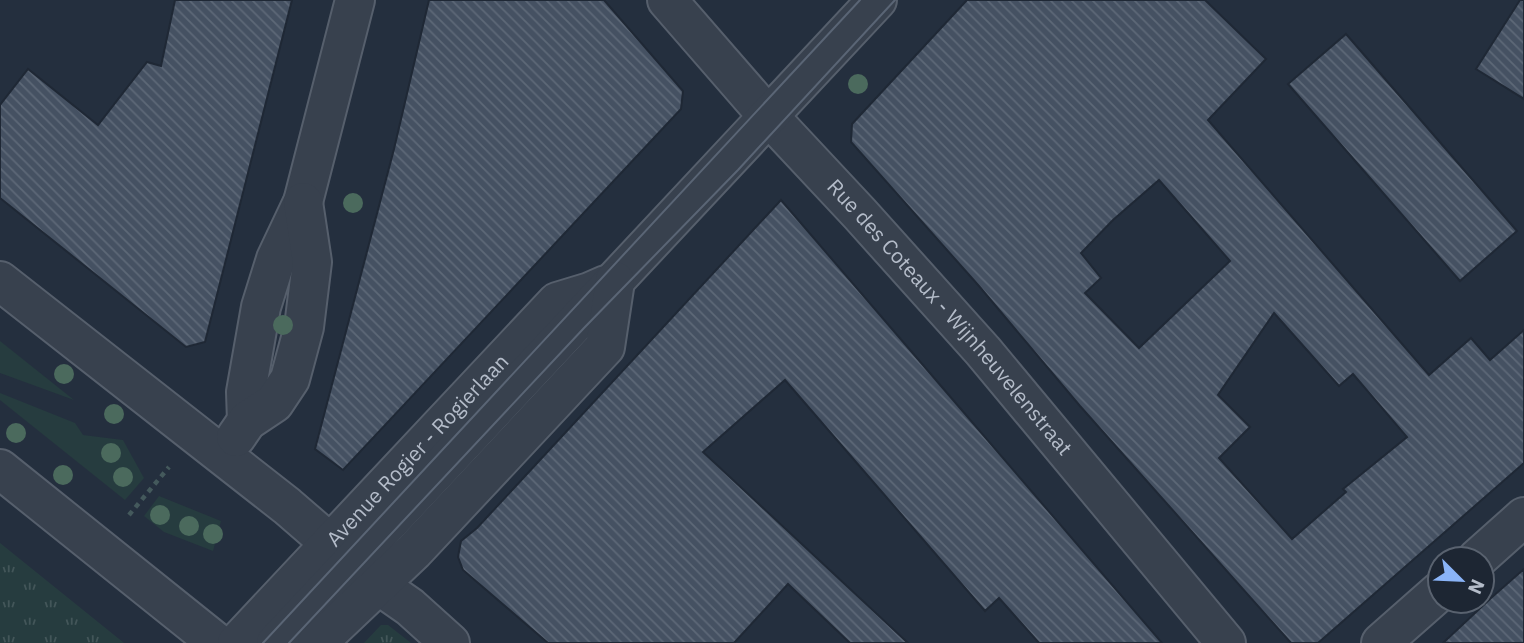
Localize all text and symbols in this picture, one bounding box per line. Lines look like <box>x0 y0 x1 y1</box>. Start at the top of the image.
street label: Rue des Coteaux - Wijnheuvelenstraat <box>821 173 1079 461</box>
street label: Avenue Rogier - Rogierlaan <box>320 347 514 552</box>
north arrow <box>1426 545 1496 615</box>
text: N <box>1463 576 1490 598</box>

